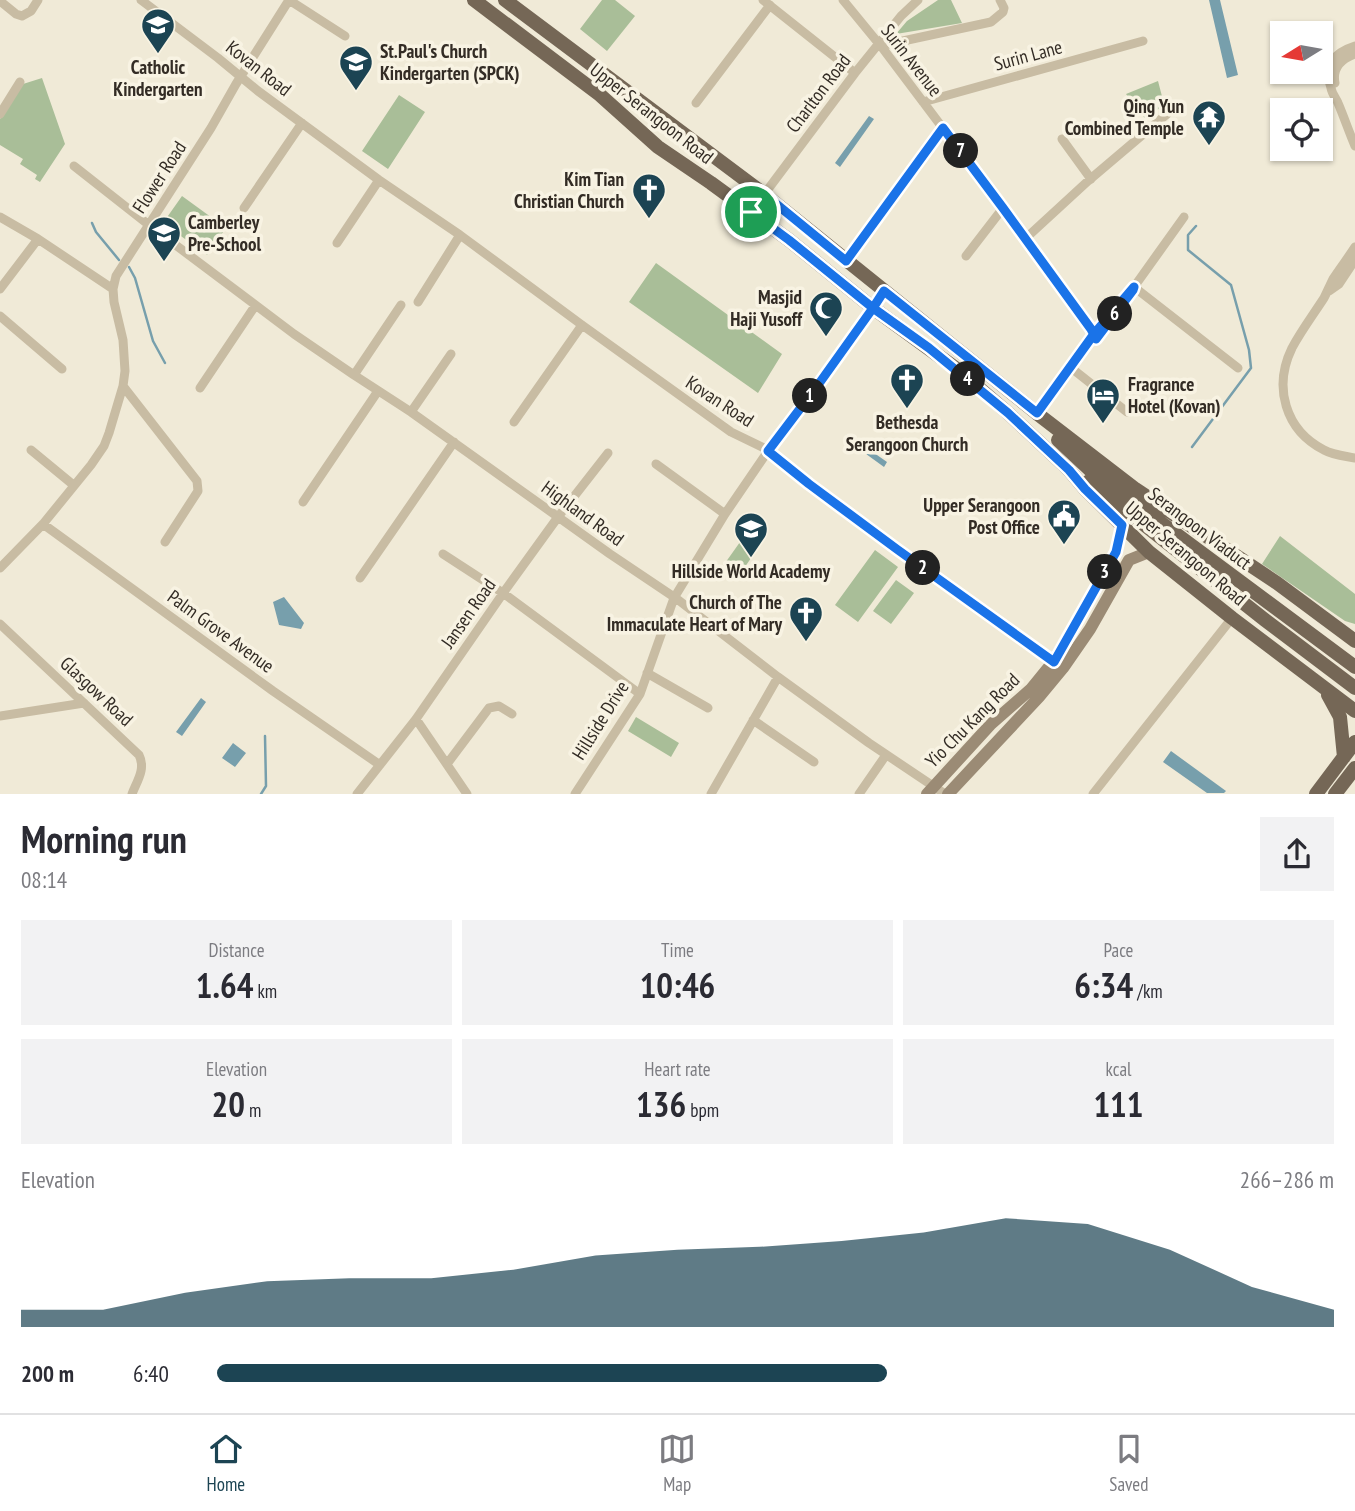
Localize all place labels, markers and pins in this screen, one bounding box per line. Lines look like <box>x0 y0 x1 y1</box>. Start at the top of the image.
school or university icon: Catholic Kindergarten <box>139 6 177 55</box>
place label: St.Paul's Church Kindergarten (SPCK) <box>380 39 520 85</box>
school or university icon: St.Paul's Church Kindergarten (SPCK) <box>337 43 375 92</box>
place label: Catholic Kindergarten <box>113 55 203 101</box>
place label: Qing Yun Combined Temple <box>1065 94 1184 140</box>
temple icon: Qing Yun Combined Temple <box>1190 98 1228 147</box>
pin: 7 <box>944 134 978 168</box>
place label: Kim Tian Christian Church <box>514 167 624 213</box>
church icon: Kim Tian Christian Church <box>630 171 668 220</box>
pin <box>721 182 781 242</box>
place label: Camberley Pre-School <box>188 210 261 256</box>
school or university icon: Camberley Pre-School <box>145 214 183 263</box>
place label: Masjid Haji Yusoff <box>730 285 803 331</box>
mosque icon: Masjid Haji Yusoff <box>807 289 845 338</box>
pin: 6 <box>1098 296 1132 332</box>
church icon: Bethesda Serangoon Church <box>888 361 926 410</box>
pin: 4 <box>950 362 986 396</box>
place label: Fragrance Hotel (Kovan) <box>1128 372 1221 418</box>
hotel icon: Fragrance Hotel (Kovan) <box>1084 376 1122 425</box>
pin: 1 <box>792 378 828 414</box>
place label: Bethesda Serangoon Church <box>846 410 968 456</box>
place label: Upper Serangoon Post Office <box>923 493 1040 539</box>
public building icon: Upper Serangoon Post Office <box>1045 497 1083 546</box>
school or university icon: Hillside World Academy <box>732 510 770 559</box>
pin: 2 <box>906 550 940 586</box>
pin: 3 <box>1088 554 1122 590</box>
place label: Hillside World Academy <box>672 559 831 583</box>
place label: Church of The Immaculate Heart of Mary <box>607 590 782 636</box>
church icon: Church of The Immaculate Heart of Mary <box>787 594 825 643</box>

